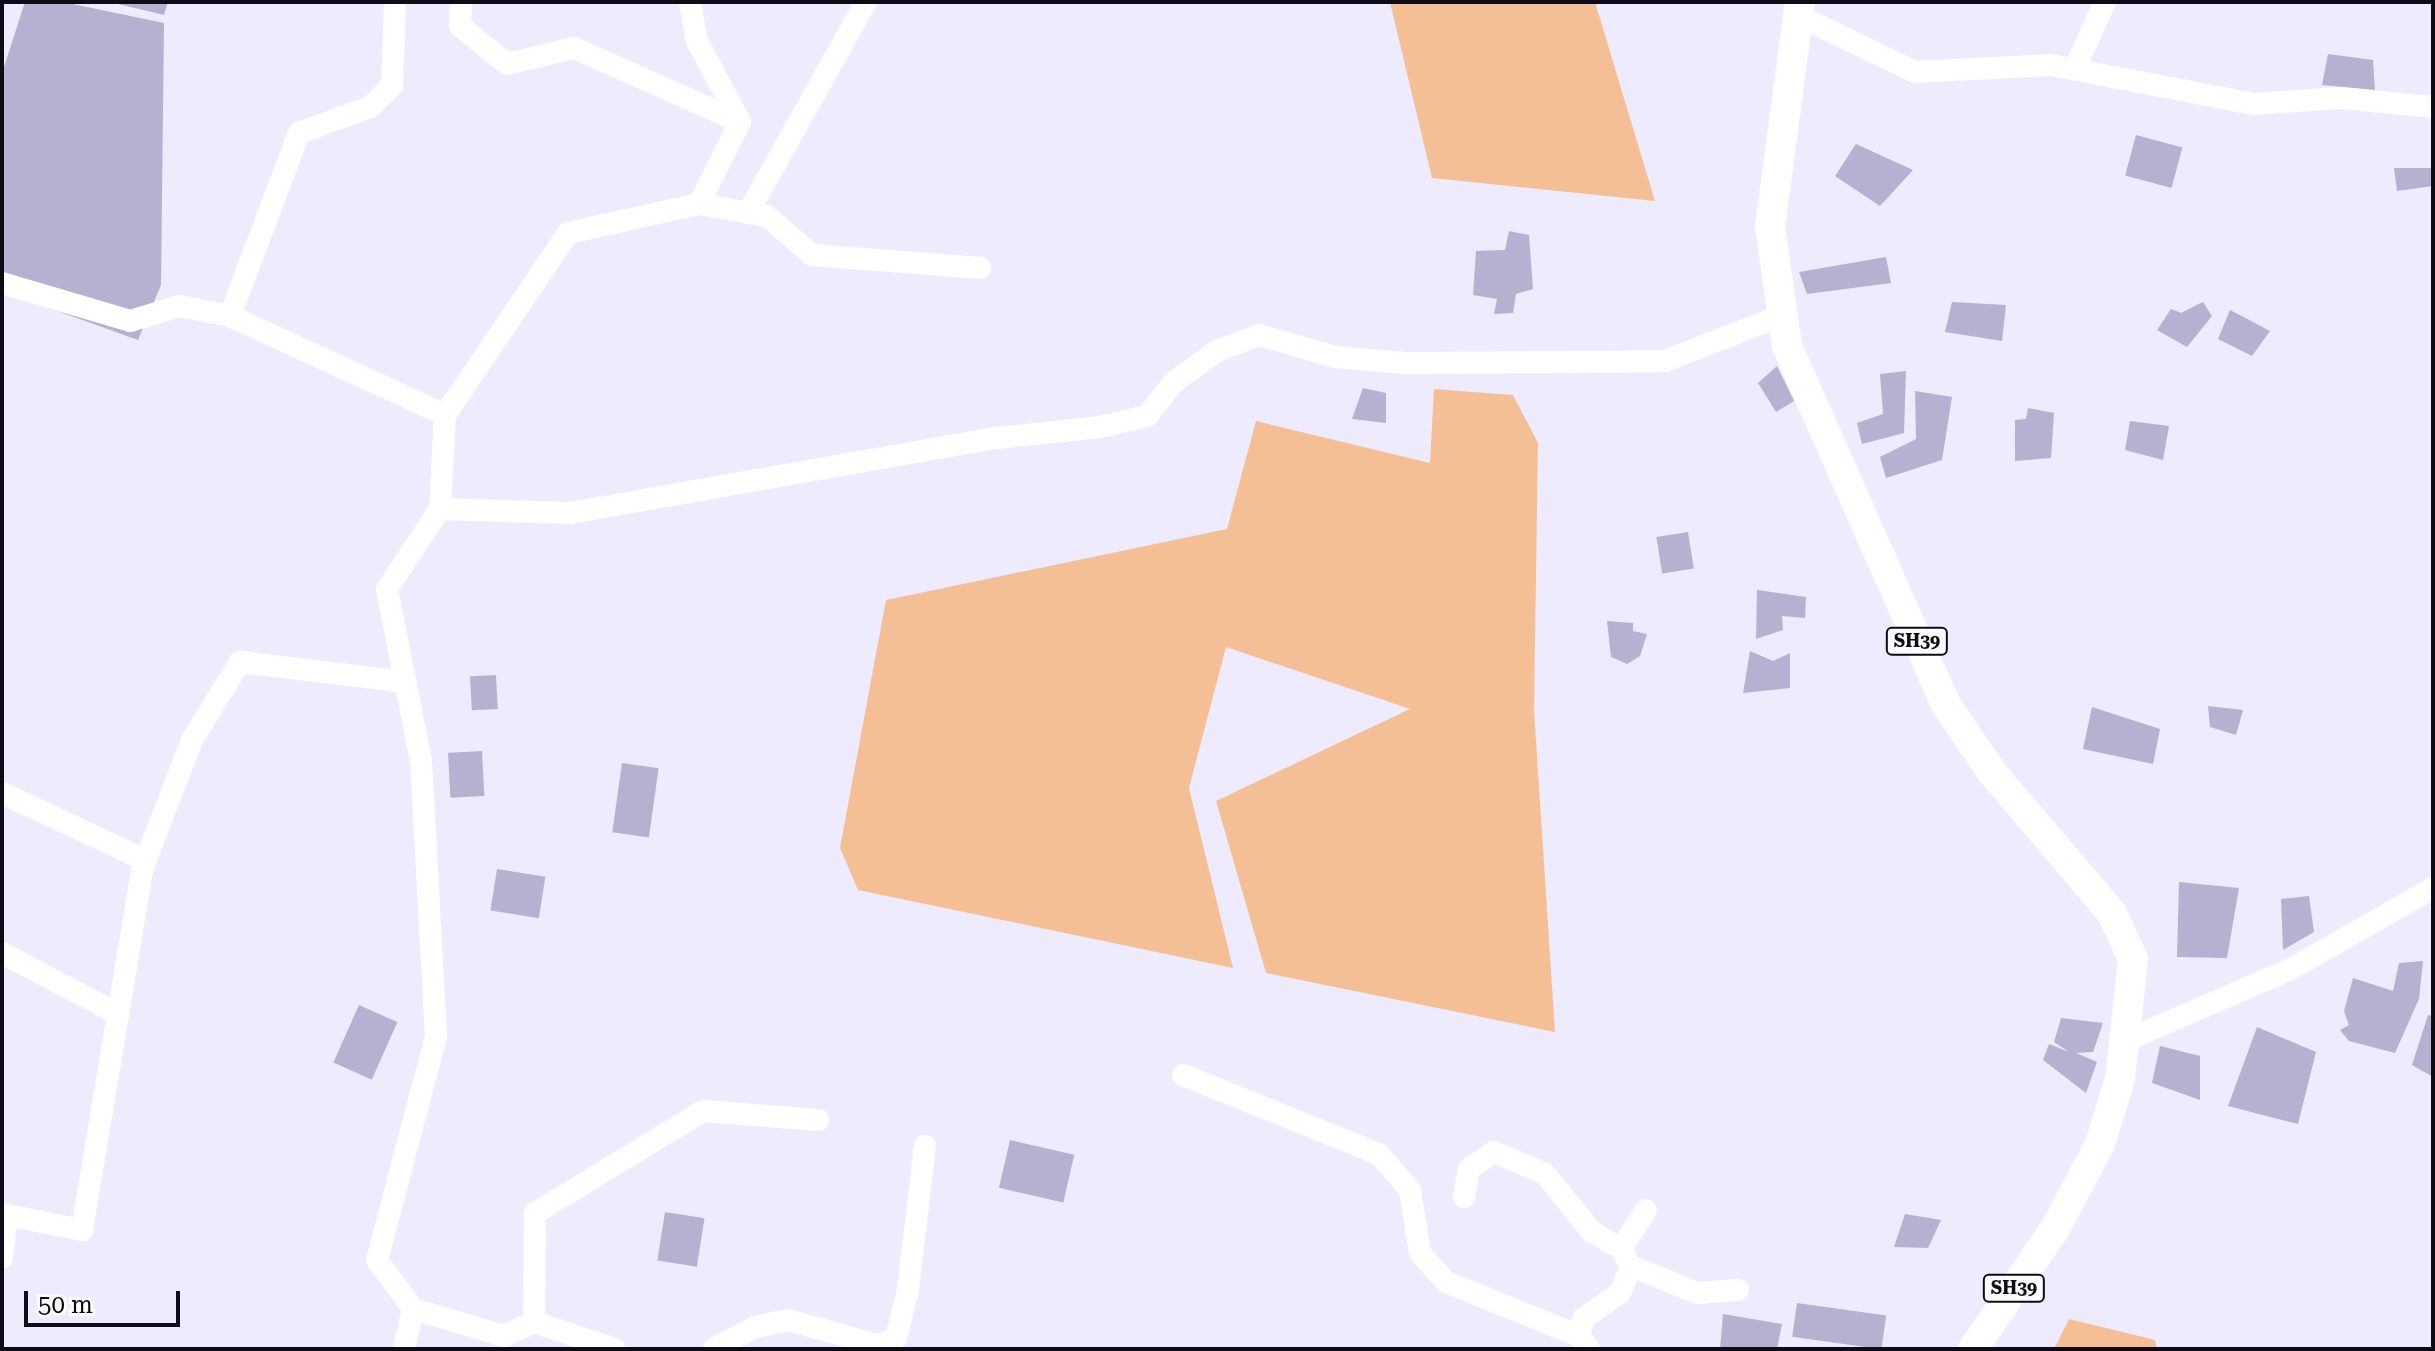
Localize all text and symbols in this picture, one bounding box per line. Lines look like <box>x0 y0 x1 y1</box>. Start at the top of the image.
road number: SH39 <box>1885 627 1949 655</box>
road number: SH39 <box>1982 1274 2046 1302</box>
scale bar <box>28 1275 184 1325</box>
text: 50 m <box>38 1291 93 1319</box>

